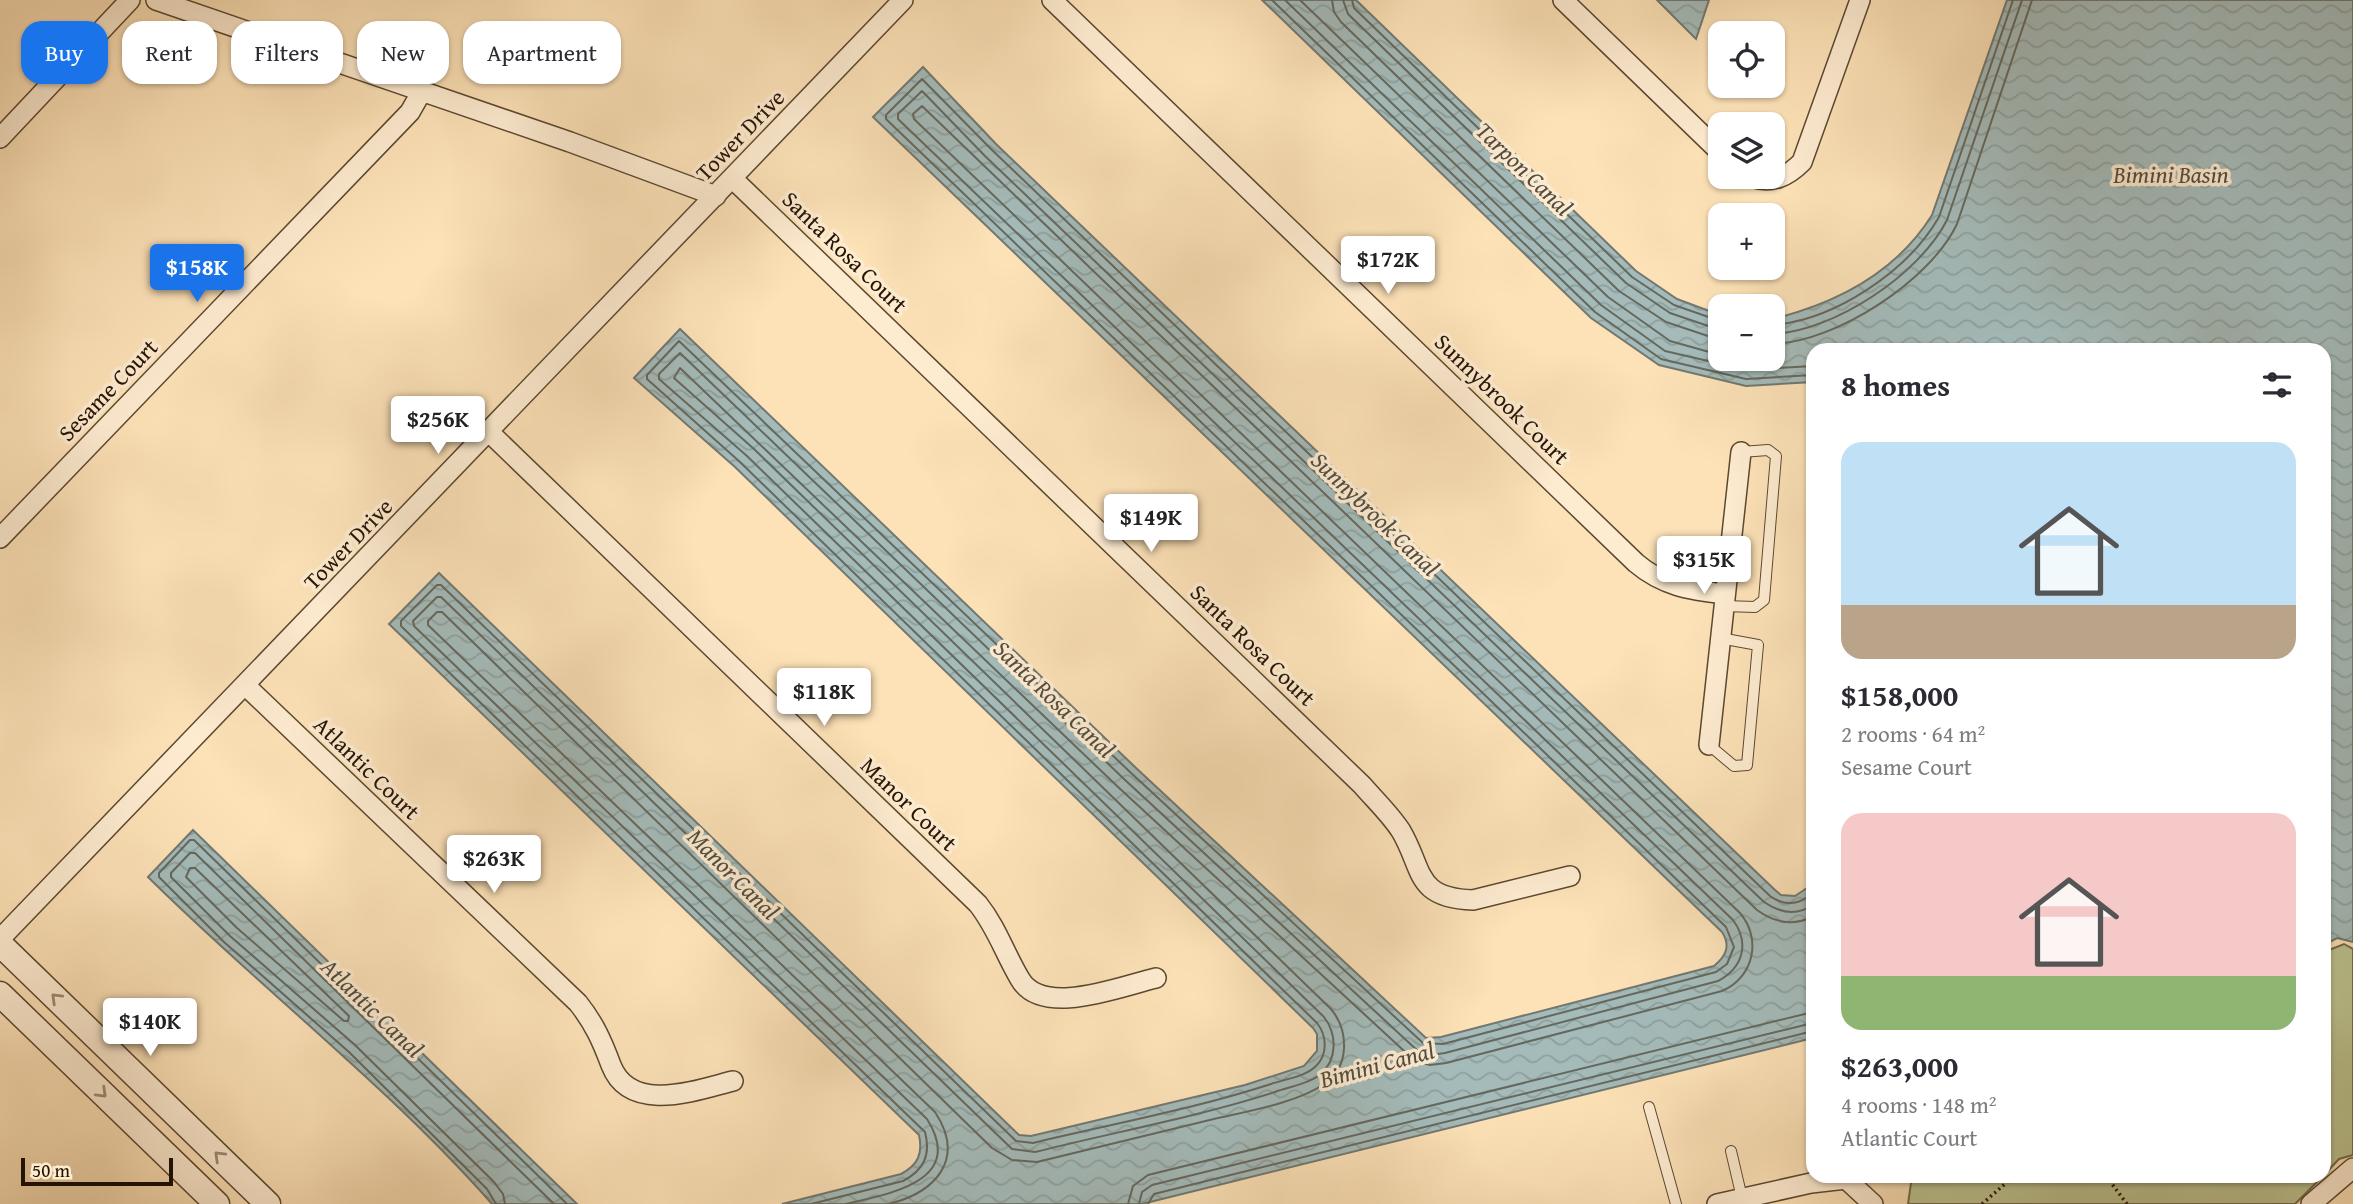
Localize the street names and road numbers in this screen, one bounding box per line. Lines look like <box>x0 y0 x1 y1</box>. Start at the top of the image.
street label: Tower Drive <box>687 81 792 188</box>
street label: Santa Rosa Court <box>775 183 916 320</box>
street label: Sunnybrook Court <box>1427 325 1577 472</box>
street label: Sesame Court <box>50 331 165 448</box>
street label: Tower Drive <box>295 490 400 597</box>
street label: Santa Rosa Court <box>1183 576 1324 713</box>
street label: Atlantic Court <box>307 708 428 827</box>
street label: Manor Court <box>854 749 965 858</box>

